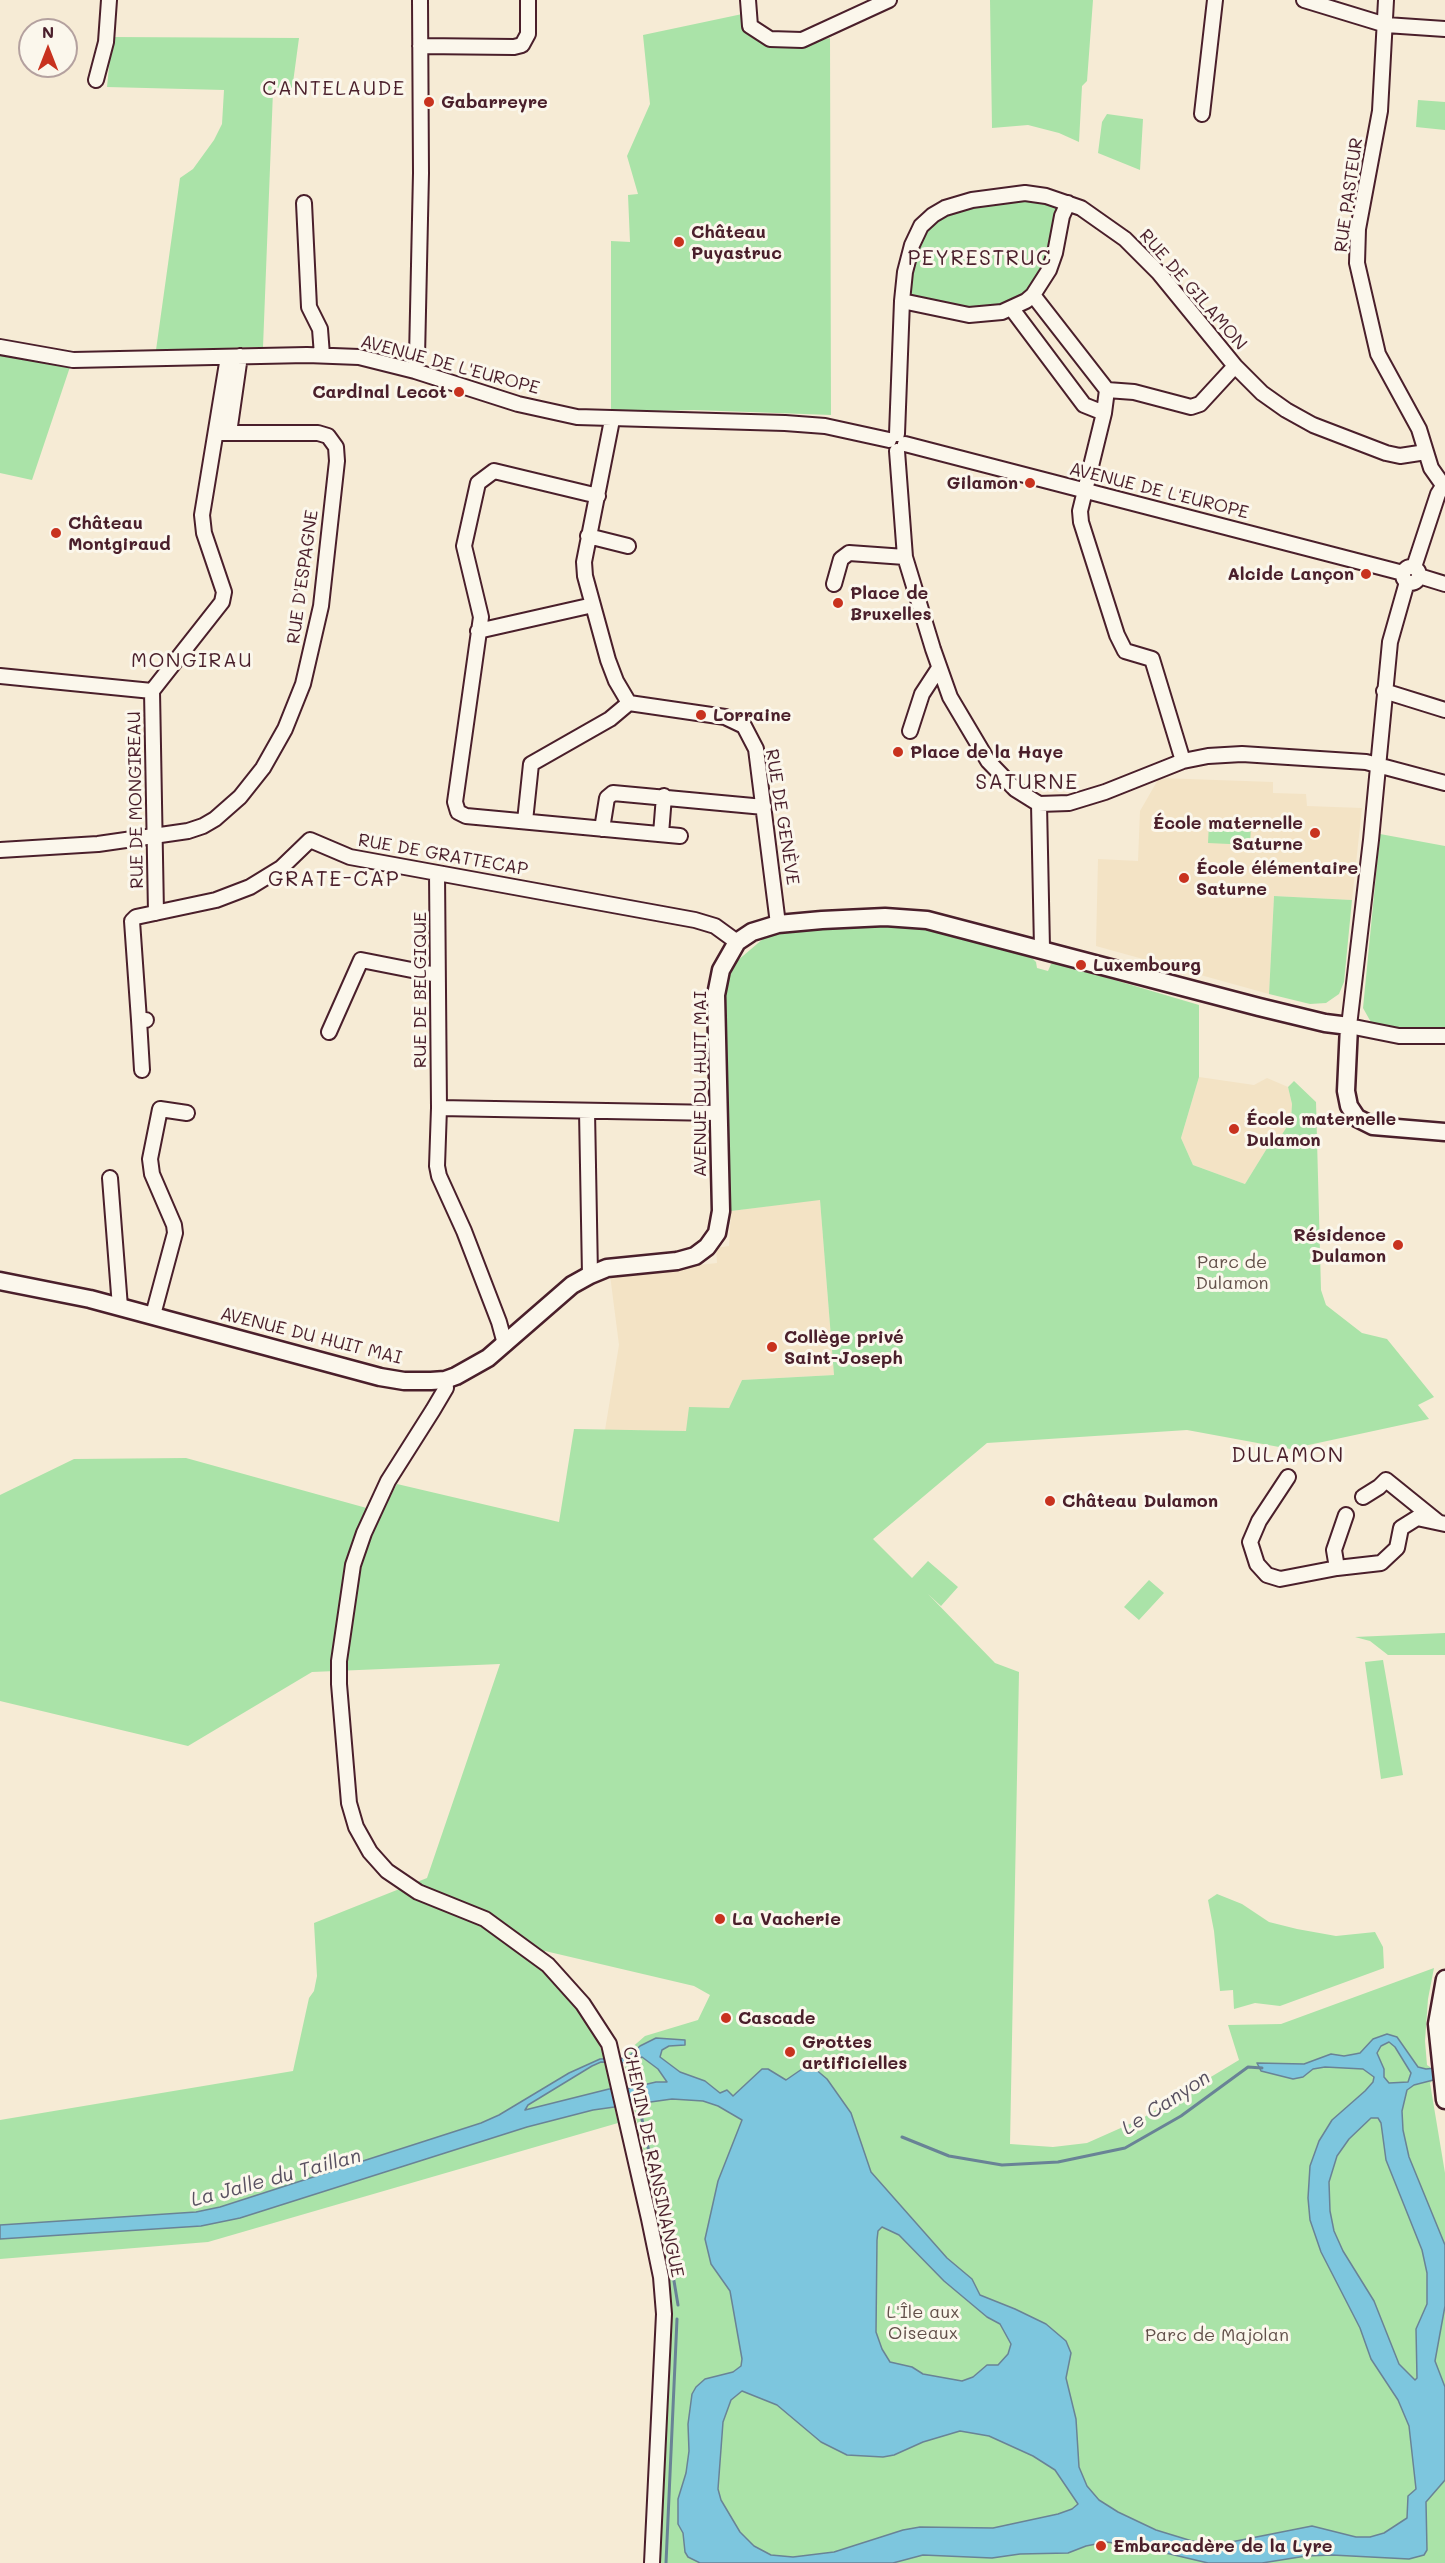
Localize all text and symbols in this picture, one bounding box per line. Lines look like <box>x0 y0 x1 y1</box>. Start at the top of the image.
north arrow <box>18 18 78 78</box>
text: N <box>42 21 54 42</box>
district label: CANTELAUDE <box>262 77 406 101</box>
place label: Gabarreyre <box>441 91 548 113</box>
marker: Gabarreyre <box>422 95 436 109</box>
street label: RUE PASTEUR <box>1330 136 1368 254</box>
place label: Château Puyastruc <box>691 221 782 264</box>
street label: RUE DE GILAMON <box>1135 225 1251 355</box>
marker: Château Puyastruc <box>672 235 686 249</box>
district label: PEYRESTRUC <box>907 246 1053 272</box>
street label: AVENUE DE L'EUROPE <box>358 331 542 399</box>
place label: Cardinal Lecot <box>312 381 447 403</box>
marker: Cardinal Lecot <box>452 385 466 399</box>
street label: AVENUE DE L'EUROPE <box>1067 458 1251 524</box>
place label: Gilamon <box>947 472 1018 494</box>
marker: Gilamon <box>1023 476 1037 490</box>
street label: RUE D'ESPAGNE <box>283 508 323 646</box>
place label: Château Montgiraud <box>68 512 171 554</box>
marker: Château Montgiraud <box>49 526 63 540</box>
place label: Alcide Lançon <box>1227 563 1354 585</box>
marker: Alcide Lançon <box>1359 567 1373 581</box>
place label: Place de Bruxelles <box>850 582 932 624</box>
marker: Place de Bruxelles <box>831 596 845 610</box>
district label: MONGIRAU <box>131 649 253 673</box>
place label: Lorraine <box>713 704 791 726</box>
marker: Lorraine <box>694 708 708 722</box>
street label: RUE DE MONGIREAU <box>124 711 148 889</box>
place label: Place de la Haye <box>910 741 1063 763</box>
marker: Place de la Haye <box>891 745 905 759</box>
street label: RUE DE GENÈVE <box>761 748 803 886</box>
district label: SATURNE <box>975 770 1079 796</box>
place label: École maternelle Saturne <box>1153 812 1303 854</box>
marker: École maternelle Saturne <box>1308 826 1322 840</box>
street label: RUE DE GRATTECAP <box>356 829 530 881</box>
place label: École élémentaire Saturne <box>1196 857 1358 900</box>
district label: GRATE-CAP <box>268 867 400 893</box>
marker: École élémentaire Saturne <box>1177 871 1191 885</box>
street label: RUE DE BELGIQUE <box>409 912 431 1068</box>
place label: Luxembourg <box>1093 954 1201 976</box>
marker: Luxembourg <box>1074 958 1088 972</box>
street label: AVENUE DU HUIT MAI <box>689 991 711 1177</box>
place label: École maternelle Dulamon <box>1246 1108 1396 1150</box>
marker: École maternelle Dulamon <box>1227 1122 1241 1136</box>
place label: Résidence Dulamon <box>1293 1224 1386 1266</box>
marker: Résidence Dulamon <box>1391 1238 1405 1252</box>
park label: Parc de Dulamon <box>1196 1251 1268 1294</box>
street label: AVENUE DU HUIT MAI <box>218 1303 404 1369</box>
place label: Collège privé Saint-Joseph <box>784 1326 904 1368</box>
marker: Collège privé Saint-Joseph <box>765 1340 779 1354</box>
district label: DULAMON <box>1231 1443 1345 1469</box>
place label: Château Dulamon <box>1062 1490 1218 1512</box>
marker: Château Dulamon <box>1043 1494 1057 1508</box>
place label: La Vacherie <box>732 1908 841 1930</box>
marker: La Vacherie <box>713 1912 727 1926</box>
place label: Cascade <box>738 2007 815 2029</box>
marker: Cascade <box>719 2011 733 2025</box>
place label: Grottes artificielles <box>802 2031 907 2074</box>
street label: CHEMIN DE RANSINANGUE <box>618 2044 688 2280</box>
marker: Grottes artificielles <box>783 2045 797 2059</box>
water label: Le Canyon <box>1117 2066 1215 2140</box>
water label: La Jalle du Taillan <box>188 2144 364 2212</box>
park label: L'Île aux Oiseaux <box>887 2301 959 2344</box>
park label: Parc de Majolan <box>1145 2324 1289 2346</box>
place label: Embarcadère de la Lyre <box>1113 2535 1333 2557</box>
marker: Embarcadère de la Lyre <box>1094 2539 1108 2553</box>

